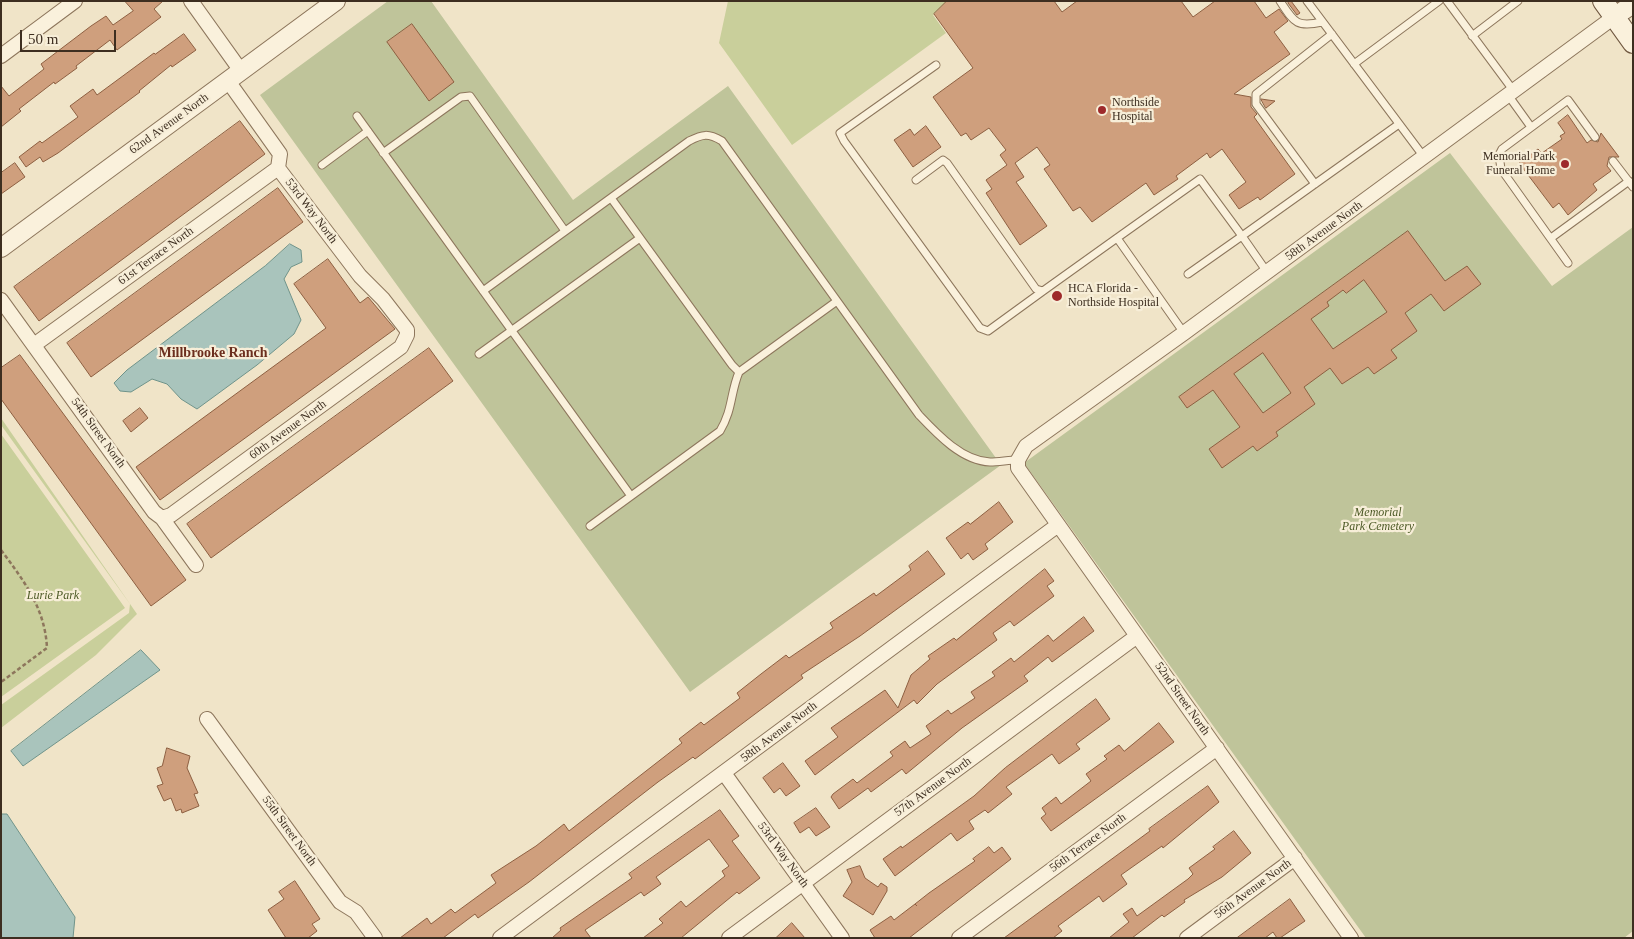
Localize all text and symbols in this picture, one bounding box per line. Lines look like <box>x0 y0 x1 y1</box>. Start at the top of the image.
scale bar <box>22 20 119 52</box>
text: 50 m <box>28 31 58 47</box>
street label: 62nd Avenue North <box>127 90 211 158</box>
place label: Northside Hospital <box>1112 96 1159 124</box>
marker: Northside Hospital <box>1096 104 1108 116</box>
place label: Memorial Park Funeral Home <box>1483 150 1555 178</box>
marker: Memorial Park Funeral Home <box>1559 158 1571 170</box>
street label: 53rd Way North <box>282 176 340 246</box>
street label: 58th Avenue North <box>1283 198 1365 264</box>
street label: 61st Terrace North <box>115 224 197 288</box>
place label: HCA Florida - Northside Hospital <box>1068 282 1159 310</box>
marker: HCA Florida - Northside Hospital <box>1050 289 1064 303</box>
district label: Millbrooke Ranch <box>158 345 268 361</box>
street label: 54th Street North <box>68 395 128 471</box>
street label: 60th Avenue North <box>247 397 329 463</box>
park label: Memorial Park Cemetery <box>1342 506 1414 534</box>
park label: Lurie Park <box>27 589 79 603</box>
street label: 52nd Street North <box>1151 660 1213 738</box>
street label: 58th Avenue North <box>738 699 820 765</box>
street label: 57th Avenue North <box>892 754 974 820</box>
street label: 55th Street North <box>259 793 319 869</box>
street label: 56th Terrace North <box>1047 810 1129 876</box>
street label: 53rd Way North <box>754 819 812 891</box>
street label: 56th Avenue North <box>1212 856 1294 922</box>

